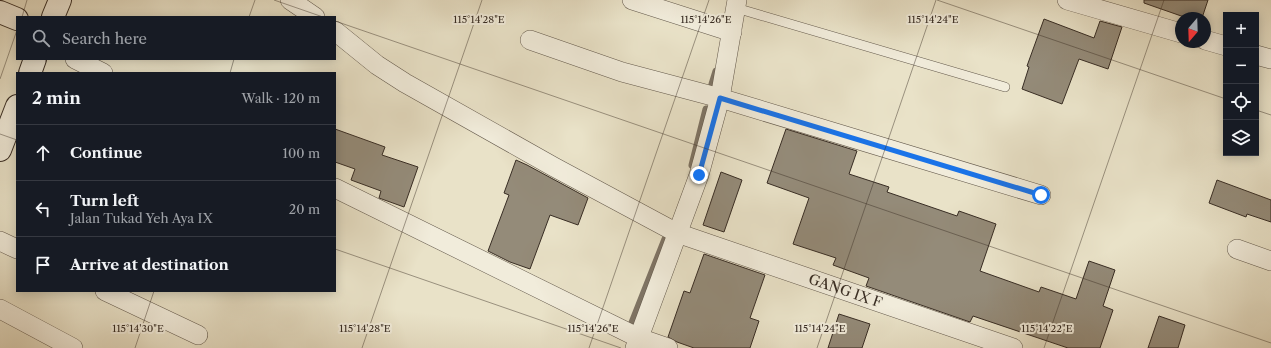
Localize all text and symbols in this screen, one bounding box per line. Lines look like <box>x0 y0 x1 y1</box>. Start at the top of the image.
north arrow <box>1175 12 1211 48</box>
map controls <box>1223 12 1259 156</box>
button: + <box>1223 12 1259 48</box>
text: 115°14'28"E <box>453 13 505 26</box>
text: 115°14'26"E <box>680 13 732 26</box>
text: 115°14'24"E <box>907 13 959 26</box>
search box <box>16 16 336 60</box>
icon: search <box>30 27 52 49</box>
text: Search here <box>62 29 147 48</box>
button: − <box>1223 48 1259 84</box>
button: locate <box>1223 84 1259 120</box>
text: 2 min <box>32 88 81 108</box>
text: Walk · 120 m <box>242 90 320 106</box>
button: layers <box>1223 120 1259 156</box>
icon: ahead <box>32 142 54 164</box>
text: Continue <box>70 143 142 162</box>
text: 100 m <box>282 145 320 161</box>
route end <box>690 166 708 184</box>
route start <box>1032 186 1050 204</box>
text: Turn left <box>70 191 139 210</box>
icon: left <box>32 198 54 220</box>
text: 20 m <box>289 201 320 217</box>
text: Jalan Tukad Yeh Aya IX <box>70 210 213 226</box>
icon: arrive <box>32 254 54 276</box>
text: Arrive at destination <box>70 255 229 274</box>
street label: GANG IX F <box>806 270 885 312</box>
text: 115°14'30"E <box>112 322 164 335</box>
text: 115°14'28"E <box>339 322 391 335</box>
text: 115°14'26"E <box>567 322 619 335</box>
text: 115°14'24"E <box>794 322 846 335</box>
text: 115°14'22"E <box>1021 322 1073 335</box>

